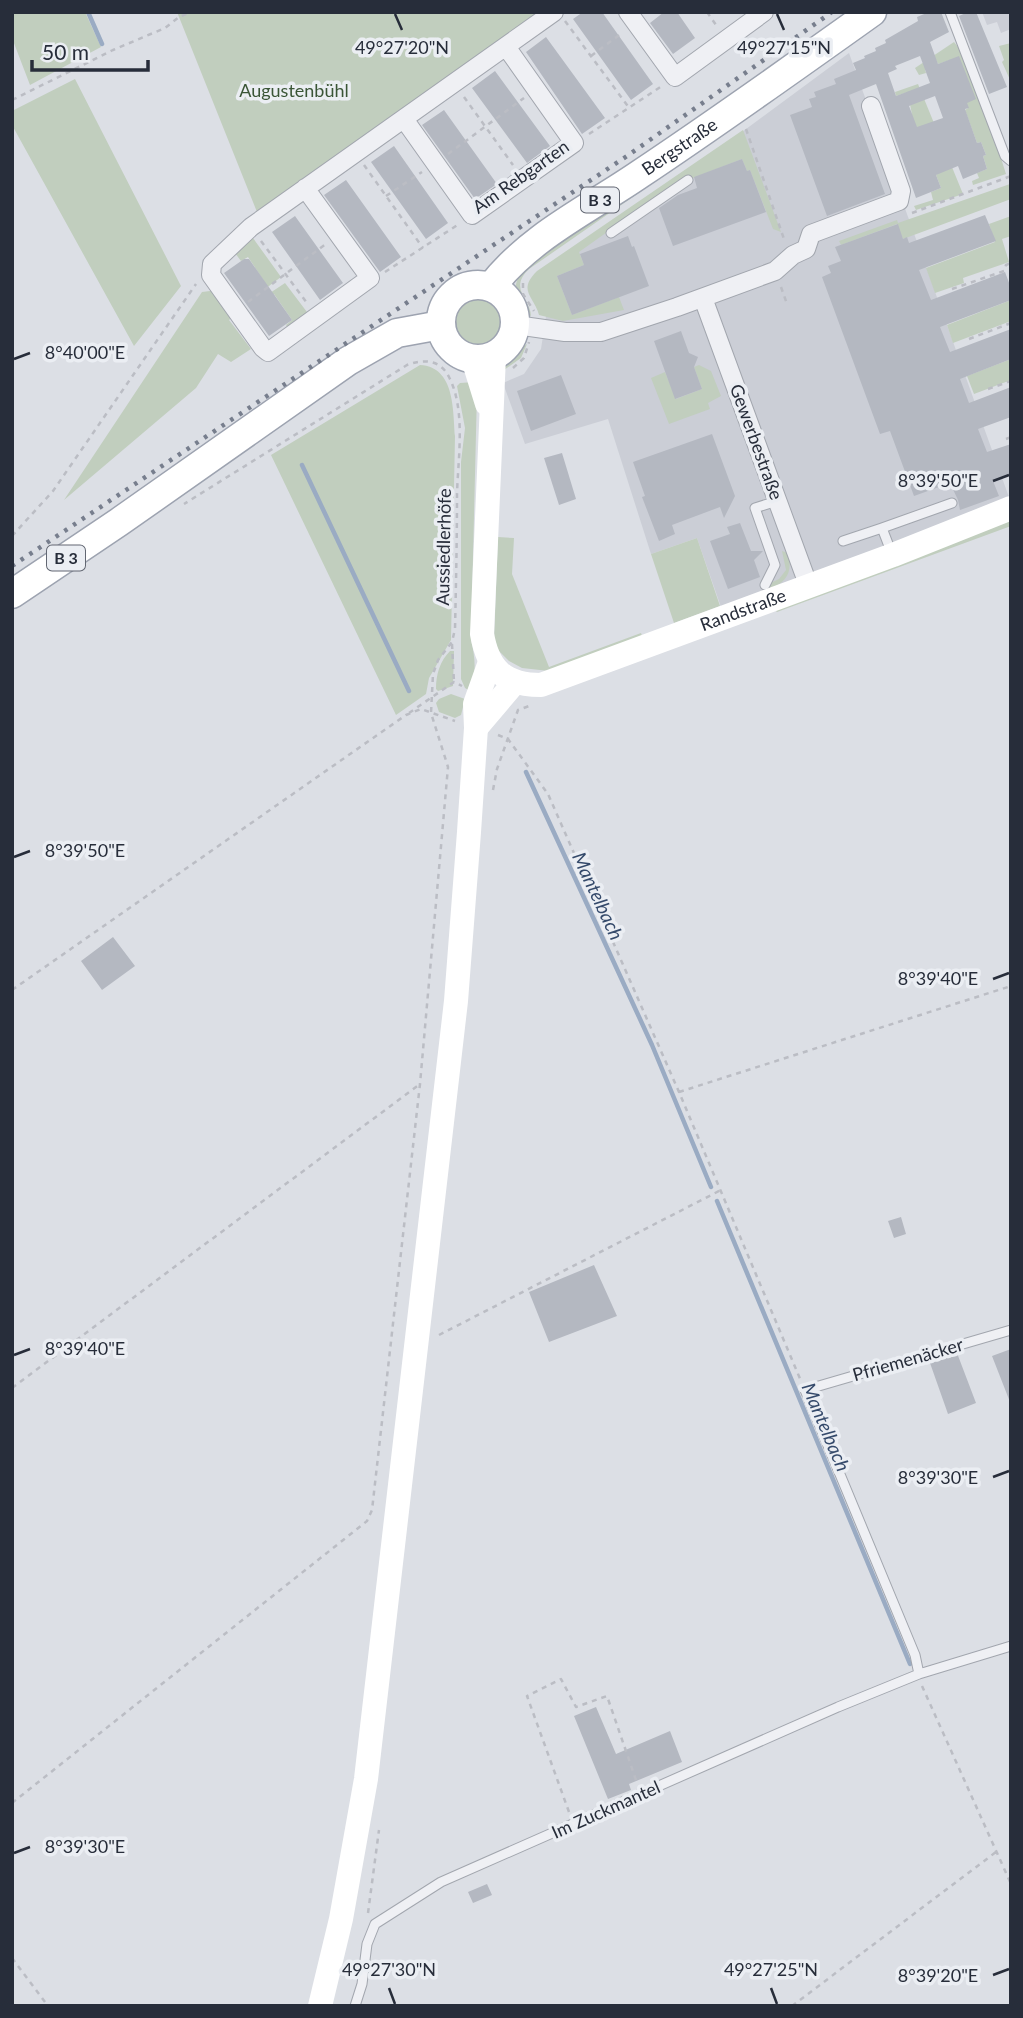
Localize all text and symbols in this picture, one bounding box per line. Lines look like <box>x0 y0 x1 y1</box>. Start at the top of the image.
scale bar <box>32 28 147 72</box>
text: 49°27'20"N <box>355 36 449 58</box>
text: 49°27'15"N <box>737 36 831 58</box>
text: 50 m <box>42 39 89 64</box>
park label: Augustenbühl <box>239 79 349 101</box>
street label: Bergstraße <box>637 113 721 180</box>
street label: Am Rebgarten <box>468 135 573 218</box>
road number: B 3 <box>581 188 619 212</box>
text: 8°40'00"E <box>45 341 125 363</box>
street label: Gewerbestraße <box>726 381 788 503</box>
text: 8°39'50"E <box>898 469 978 491</box>
street label: Aussiedlerhöfe <box>431 488 455 606</box>
road number: B 3 <box>47 545 85 570</box>
street label: Randstraße <box>697 584 789 635</box>
text: 8°39'50"E <box>45 839 125 861</box>
water label: Mantelbach <box>568 848 629 943</box>
text: 8°39'40"E <box>898 967 978 989</box>
street label: Pfriemenäcker <box>850 1333 966 1385</box>
text: 8°39'40"E <box>45 1337 125 1359</box>
water label: Mantelbach <box>797 1379 855 1475</box>
text: 8°39'30"E <box>898 1466 978 1488</box>
street label: Im Zuckmantel <box>548 1775 663 1843</box>
text: 8°39'30"E <box>45 1835 125 1857</box>
text: 49°27'30"N <box>342 1958 436 1980</box>
text: 49°27'25"N <box>724 1958 818 1980</box>
text: 8°39'20"E <box>898 1964 978 1986</box>

